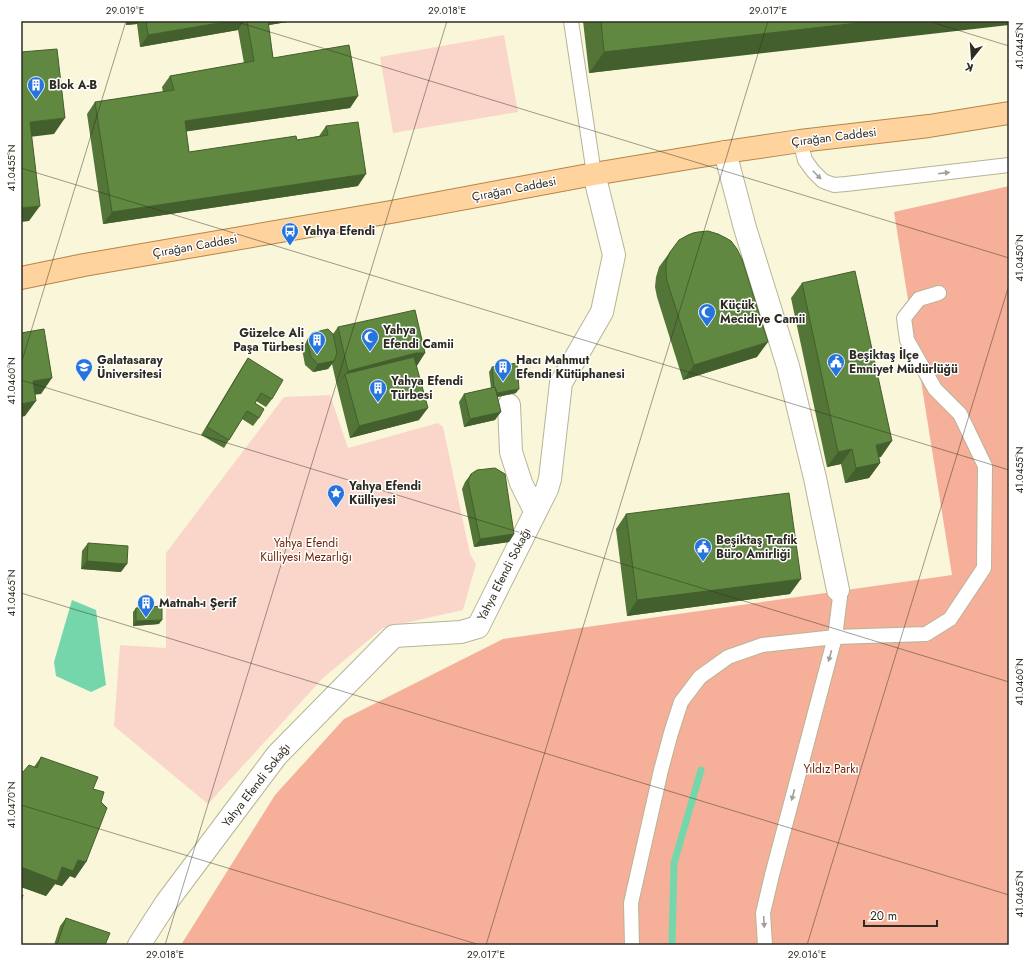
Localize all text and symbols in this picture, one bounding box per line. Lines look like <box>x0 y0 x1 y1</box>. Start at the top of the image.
text: 29.019°E <box>106 3 144 18</box>
text: 29.018°E <box>428 3 466 18</box>
text: 29.017°E <box>749 3 787 18</box>
text: 41.0445°N <box>1012 22 1027 70</box>
north arrow <box>952 38 992 78</box>
text: K <box>963 59 975 76</box>
building icon: Blok A-B <box>26 75 46 100</box>
place label: Blok A-B <box>49 76 97 94</box>
street label: Çırağan Caddesi <box>790 123 878 151</box>
text: 41.0455°N <box>4 145 19 191</box>
one-way arrow <box>938 169 950 176</box>
one-way arrow <box>812 170 822 180</box>
street label: Çırağan Caddesi <box>470 172 558 206</box>
bus stop icon: Yahya Efendi <box>280 221 300 246</box>
place label: Yahya Efendi <box>302 222 375 240</box>
street label: Çırağan Caddesi <box>151 230 239 262</box>
text: 41.0450°N <box>1012 234 1027 282</box>
place label: Küçük Mecidiye Camii <box>720 296 805 328</box>
mosque icon: Küçük Mecidiye Camii <box>697 302 717 327</box>
place label: Yahya Efendi Camii <box>382 321 454 353</box>
place label: Güzelce Ali Paşa Türbesi <box>233 324 304 356</box>
mosque icon: Yahya Efendi Camii <box>360 327 380 352</box>
building icon: Güzelce Ali Paşa Türbesi <box>307 330 327 355</box>
place label: Beşiktaş İlçe Emniyet Müdürlüğü <box>849 346 958 378</box>
place label: Galatasaray Üniversitesi <box>97 351 164 383</box>
place label: Hacı Mahmut Efendi Kütüphanesi <box>516 351 625 383</box>
public building icon: Beşiktaş İlçe Emniyet Müdürlüğü <box>826 352 846 377</box>
text: 41.0460°N <box>4 357 19 405</box>
school or university icon: Galatasaray Üniversitesi <box>74 357 94 382</box>
building icon: Hacı Mahmut Efendi Kütüphanesi <box>493 357 513 382</box>
place label: Yahya Efendi Türbesi <box>390 372 463 404</box>
building icon: Yahya Efendi Türbesi <box>368 378 388 403</box>
text: 41.0455°N <box>1012 447 1027 493</box>
place label: Yahya Efendi Külliyesi <box>348 477 421 509</box>
place icon: Yahya Efendi Külliyesi <box>326 483 346 508</box>
street label: Yahya Efendi Sokağı <box>473 524 535 624</box>
place label: Beşiktaş Trafik Büro Amirliği <box>716 531 798 563</box>
park label: Yahya Efendi Külliyesi Mezarlığı <box>260 534 352 566</box>
public building icon: Beşiktaş Trafik Büro Amirliği <box>693 537 713 562</box>
text: 41.0465°N <box>4 569 19 617</box>
building icon: Matnah-ı Şerif <box>136 593 156 618</box>
place label: Matnah-ı Şerif <box>159 594 237 612</box>
one-way arrow <box>827 651 833 663</box>
text: 41.0460°N <box>1012 658 1027 706</box>
street label: Yahya Efendi Sokağı <box>217 739 295 831</box>
park label: Yıldız Parkı <box>803 760 859 778</box>
text: 41.0470°N <box>4 782 19 828</box>
one-way arrow <box>790 790 796 802</box>
text: 41.0465°N <box>1012 870 1027 918</box>
scale bar <box>864 902 937 928</box>
text: 20 m <box>870 907 897 925</box>
one-way arrow <box>760 916 767 928</box>
text: 29.018°E <box>146 947 184 962</box>
text: 29.017°E <box>467 947 505 962</box>
text: 29.016°E <box>788 947 826 962</box>

